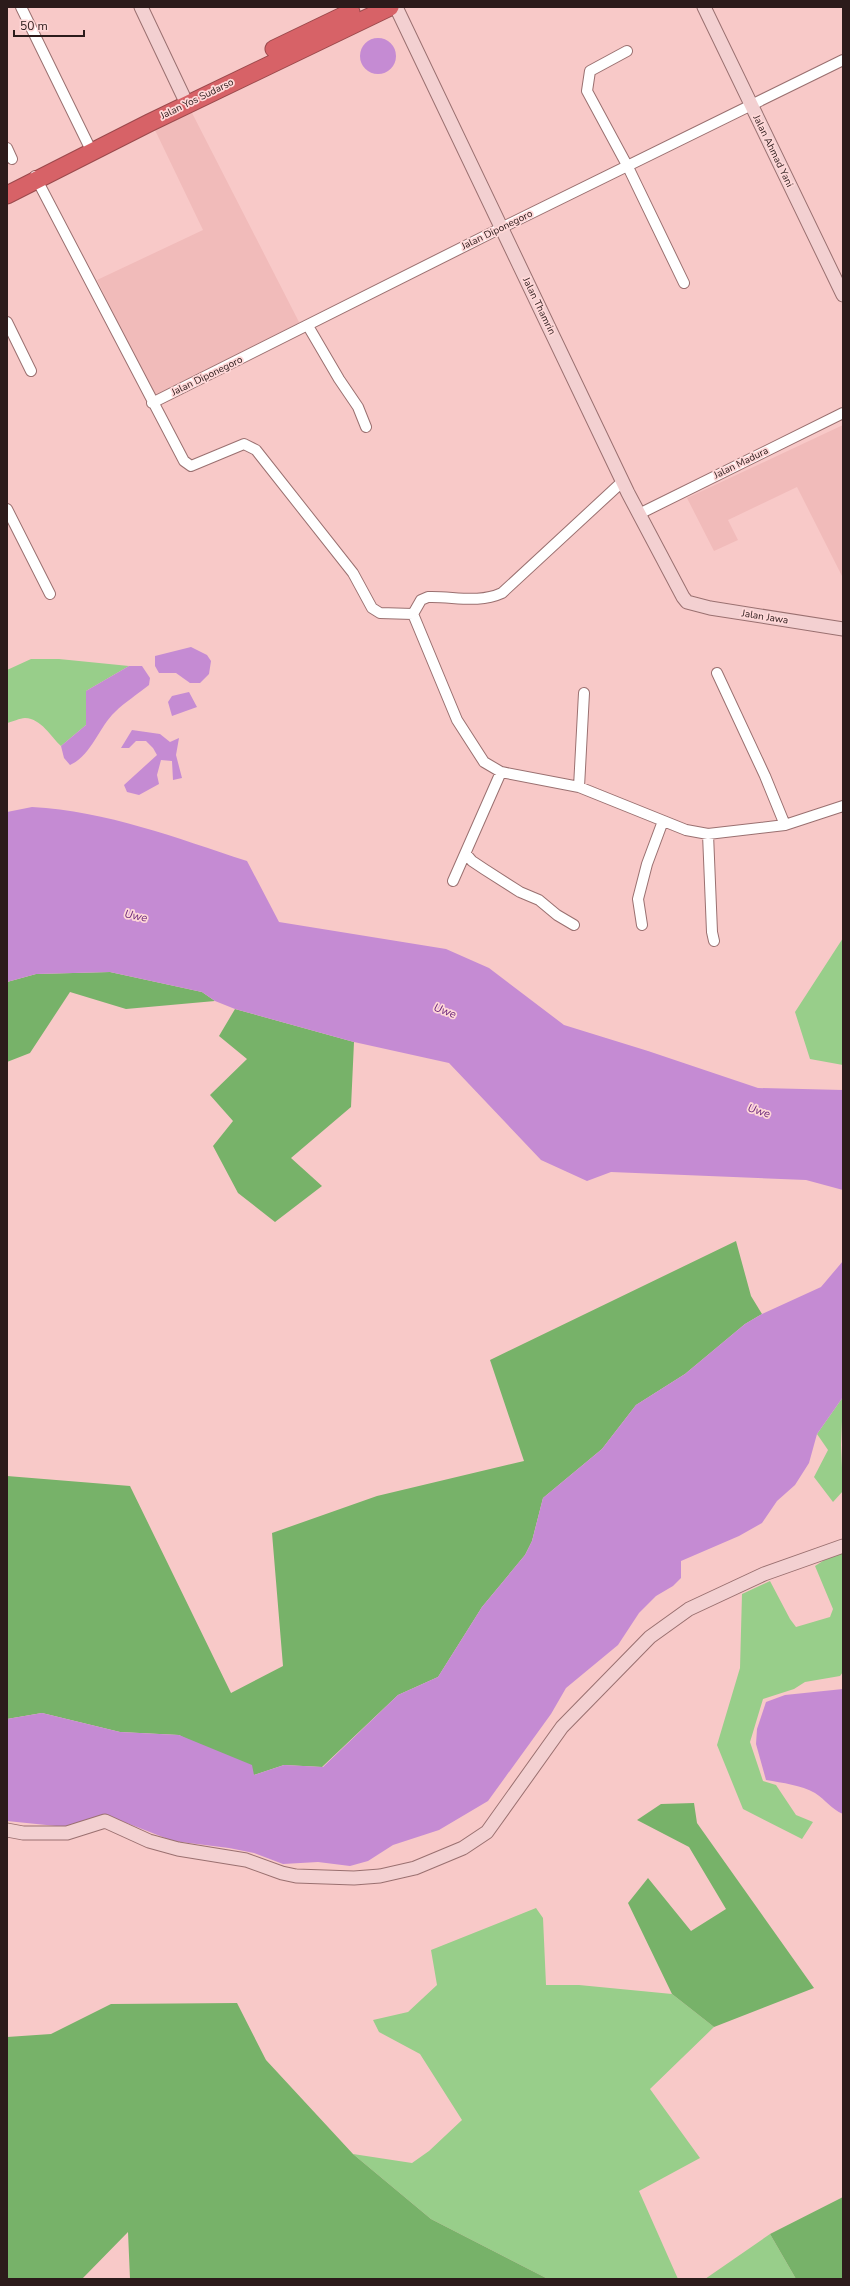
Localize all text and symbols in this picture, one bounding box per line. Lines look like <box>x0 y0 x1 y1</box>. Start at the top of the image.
scale bar <box>14 12 84 38</box>
text: 50 m <box>20 18 48 34</box>
street label: Jalan Yos Sudarso <box>157 75 236 123</box>
street label: Jalan Ahmad Yani <box>749 112 797 189</box>
street label: Jalan Diponegoro <box>458 206 535 254</box>
street label: Jalan Thamrin <box>519 274 559 337</box>
street label: Jalan Diponegoro <box>168 352 245 400</box>
street label: Jalan Madura <box>710 444 771 483</box>
street label: Jalan Jawa <box>740 606 789 628</box>
water label: Uwe <box>123 906 149 926</box>
water label: Uwe <box>432 1000 459 1022</box>
water label: Uwe <box>746 1100 772 1122</box>

